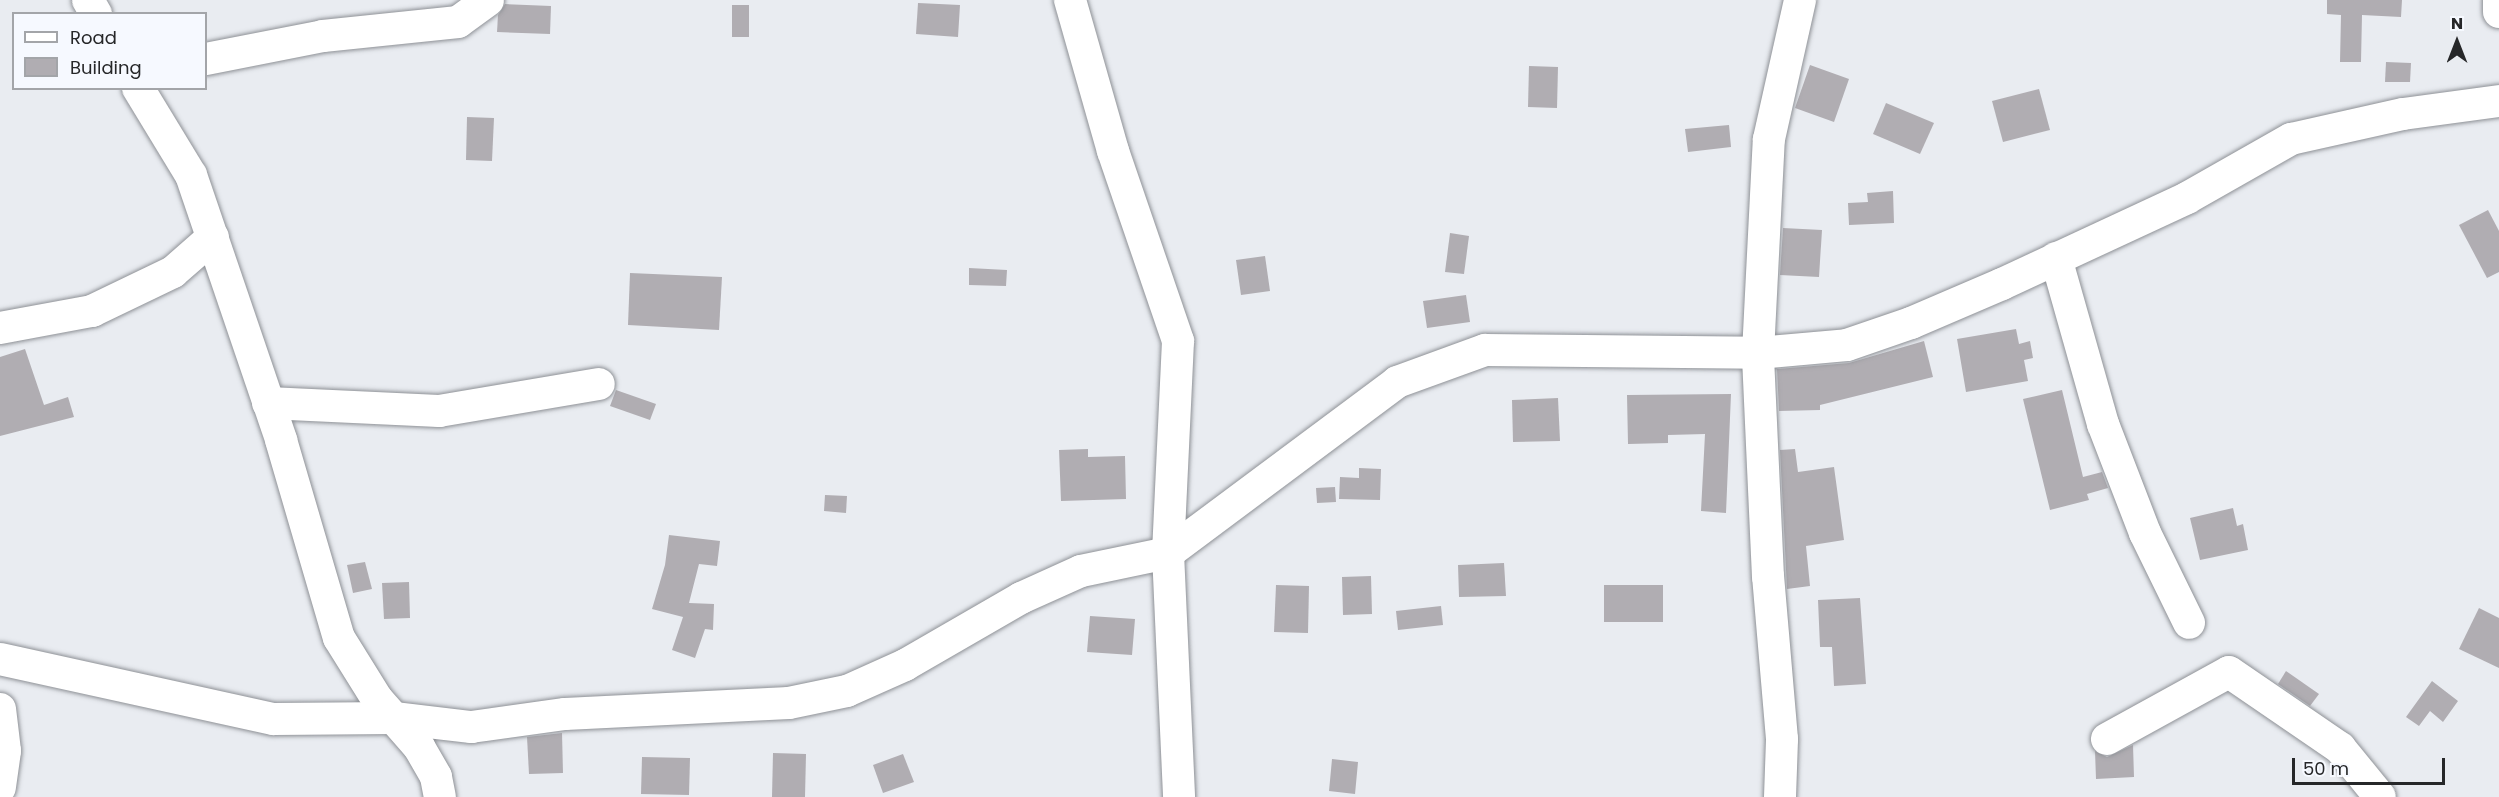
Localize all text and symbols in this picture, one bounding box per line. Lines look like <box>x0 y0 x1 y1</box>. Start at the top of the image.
legend <box>12 12 207 90</box>
north arrow <box>2427 12 2487 72</box>
text: N <box>2451 12 2463 35</box>
text: Road <box>70 25 117 50</box>
text: Building <box>70 55 142 80</box>
scale bar <box>2295 746 2448 784</box>
text: 50 m <box>2303 756 2349 781</box>

